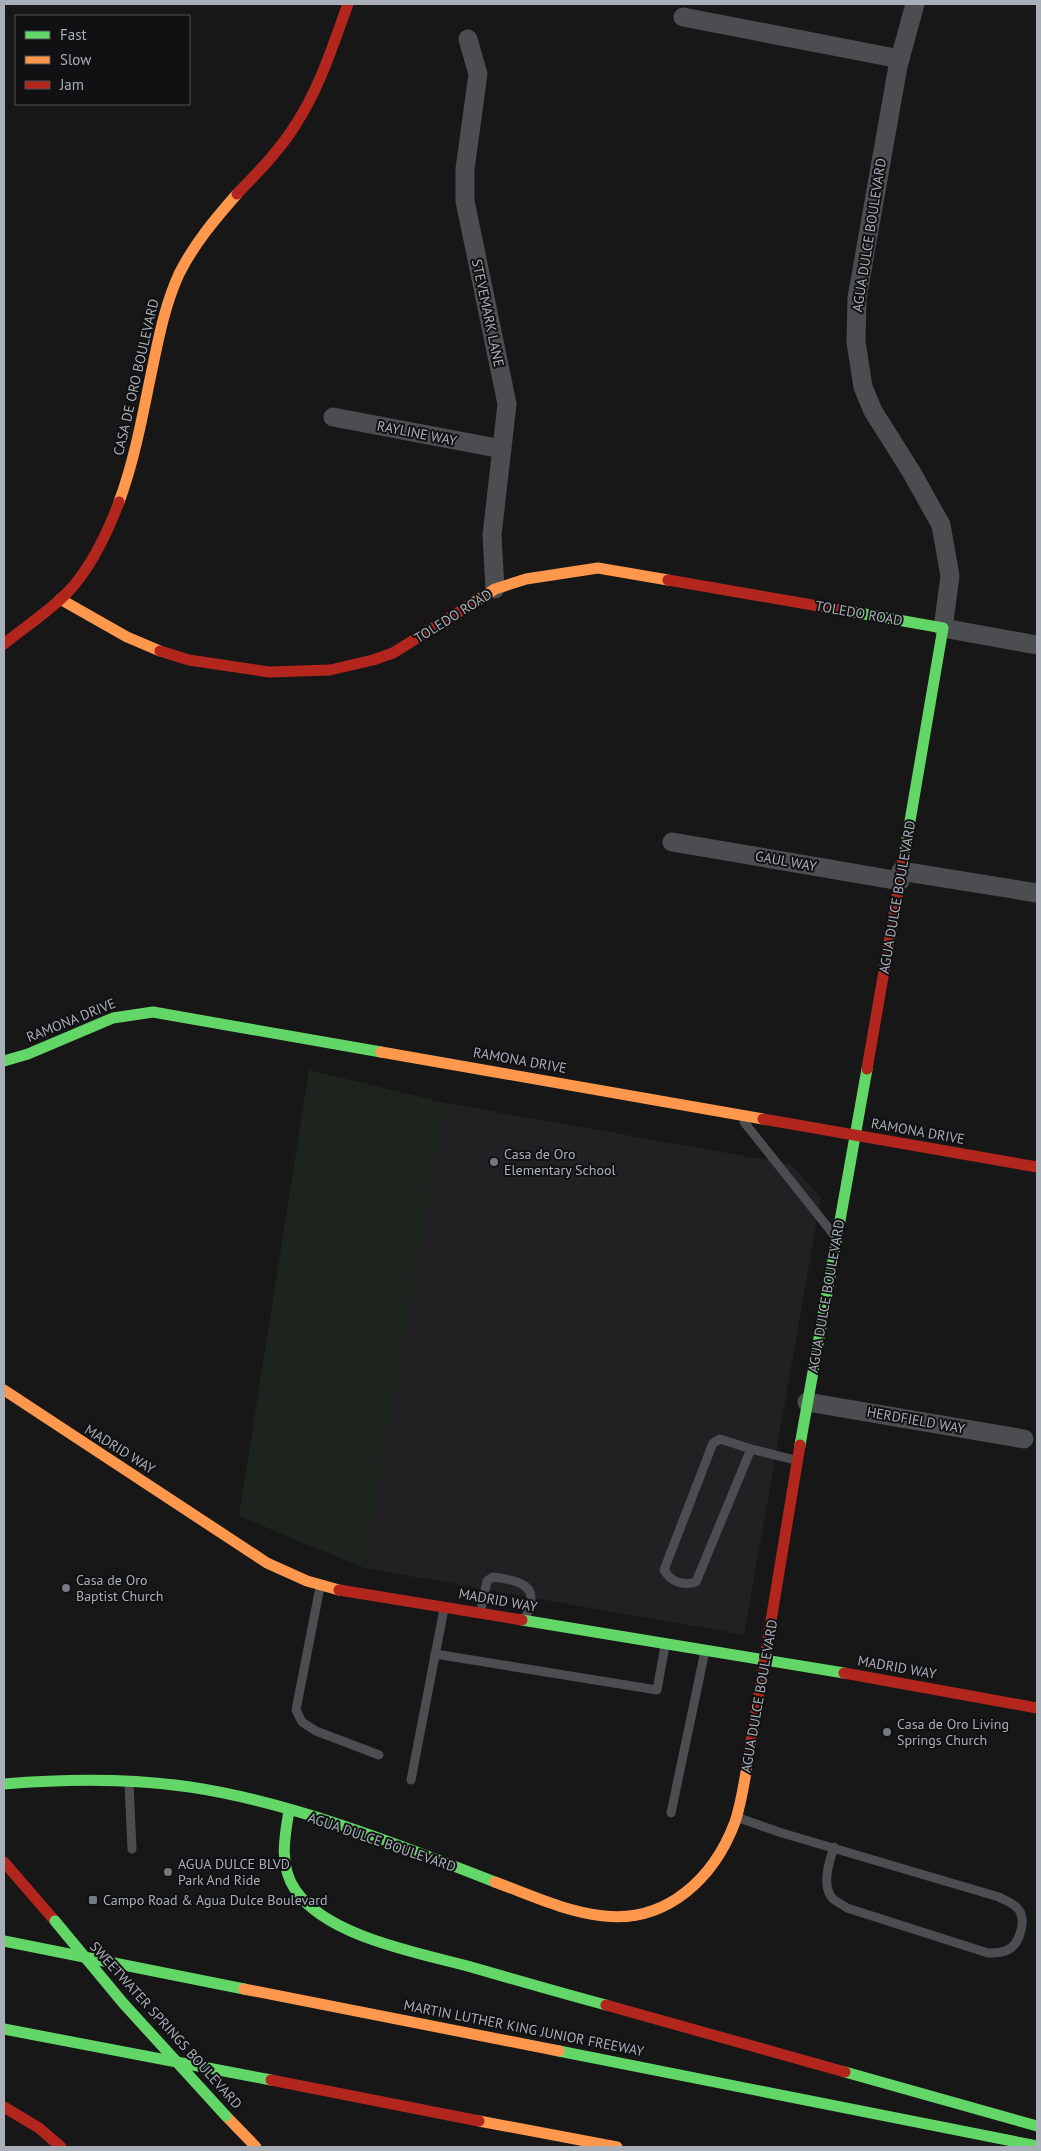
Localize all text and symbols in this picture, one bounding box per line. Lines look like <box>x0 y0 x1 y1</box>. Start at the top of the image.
legend <box>15 15 190 105</box>
text: Fast <box>60 25 87 44</box>
text: Slow <box>60 50 91 69</box>
text: Jam <box>59 75 84 94</box>
street label: AGUA DULCE BOULEVARD <box>848 157 890 313</box>
street label: STEVEMARK LANE <box>468 257 508 369</box>
street label: CASA DE ORO BOULEVARD <box>109 297 163 457</box>
street label: RAYLINE WAY <box>376 416 459 450</box>
street label: TOLEDO ROAD <box>411 585 495 647</box>
street label: TOLEDO ROAD <box>814 596 904 630</box>
street label: AGUA DULCE BOULEVARD <box>875 819 919 975</box>
street label: GAUL WAY <box>754 847 818 875</box>
street label: RAMONA DRIVE <box>24 994 118 1046</box>
street label: RAMONA DRIVE <box>472 1043 568 1077</box>
street label: RAMONA DRIVE <box>870 1114 966 1148</box>
place label: Casa de Oro Elementary School <box>504 1145 616 1179</box>
marker: Casa de Oro Elementary School <box>488 1156 500 1168</box>
street label: AGUA DULCE BOULEVARD <box>804 1218 848 1374</box>
street label: HERDFIELD WAY <box>866 1403 967 1438</box>
street label: MADRID WAY <box>81 1420 159 1478</box>
place label: Casa de Oro Baptist Church <box>76 1571 164 1605</box>
marker: Casa de Oro Baptist Church <box>60 1582 72 1594</box>
street label: MADRID WAY <box>457 1584 539 1616</box>
street label: AGUA DULCE BOULEVARD <box>737 1618 781 1774</box>
street label: MADRID WAY <box>856 1651 938 1683</box>
place label: Casa de Oro Living Springs Church <box>897 1715 1009 1749</box>
marker: Casa de Oro Living Springs Church <box>881 1726 893 1738</box>
street label: AGUA DULCE BOULEVARD <box>306 1808 458 1876</box>
place label: AGUA DULCE BLVD Park And Ride <box>178 1855 290 1889</box>
marker: AGUA DULCE BLVD Park And Ride <box>162 1866 174 1878</box>
place label: Campo Road & Agua Dulce Boulevard <box>103 1891 327 1909</box>
marker: Campo Road & Agua Dulce Boulevard <box>87 1894 99 1906</box>
street label: SWEETWATER SPRINGS BOULEVARD <box>86 1938 246 2112</box>
street label: MARTIN LUTHER KING JUNIOR FREEWAY <box>402 1996 646 2060</box>

